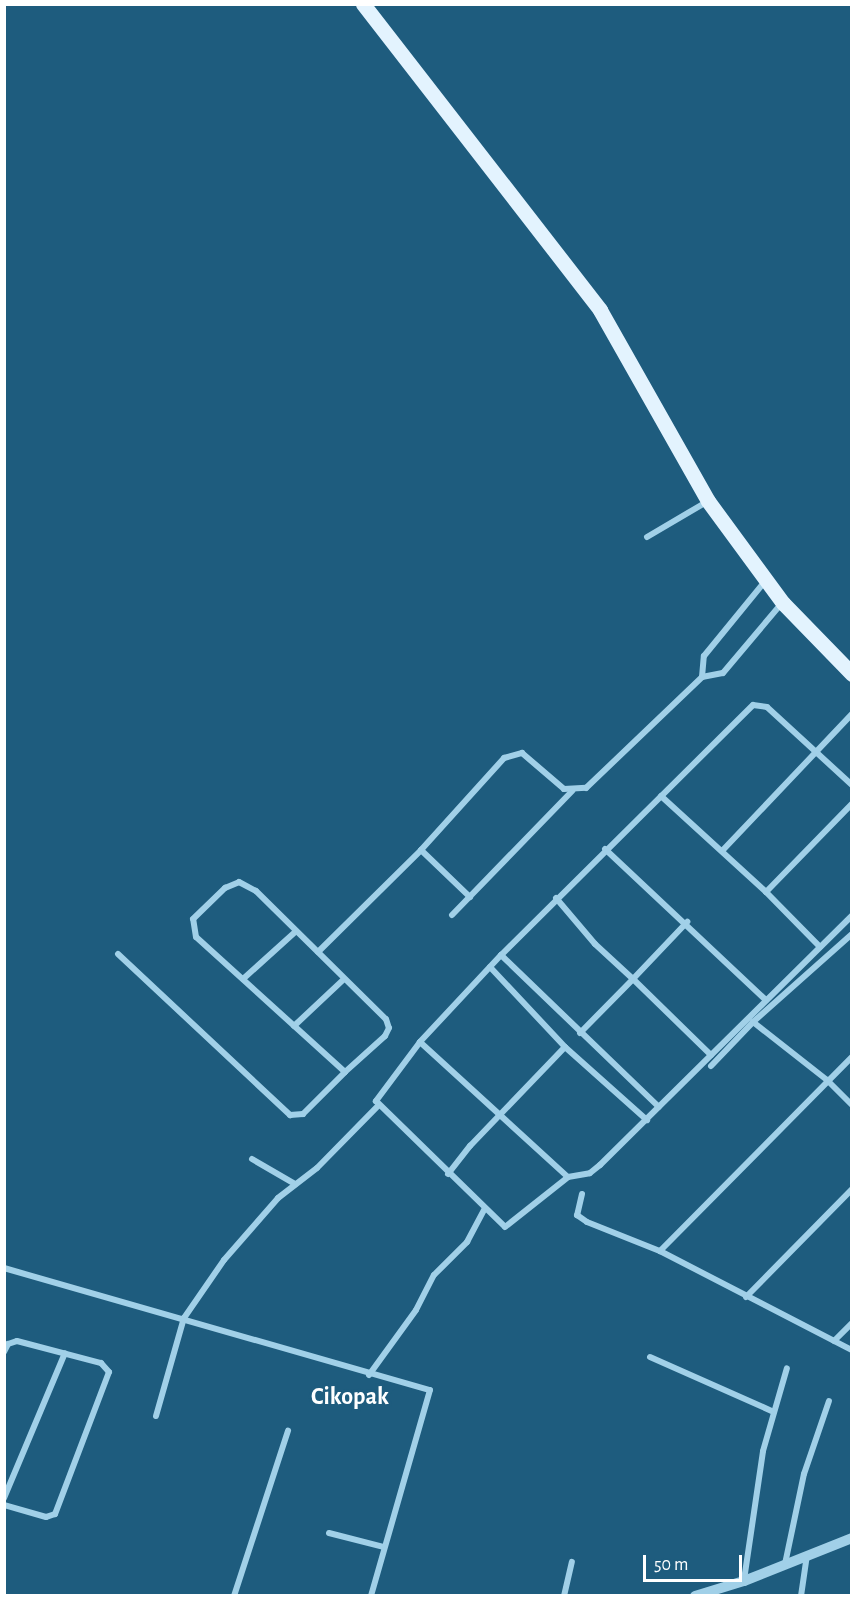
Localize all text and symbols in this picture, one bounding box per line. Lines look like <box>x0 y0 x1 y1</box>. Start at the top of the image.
district label: Cikopak <box>311 1384 389 1412</box>
scale bar <box>646 1543 745 1581</box>
text: 50 m <box>654 1556 688 1574</box>

